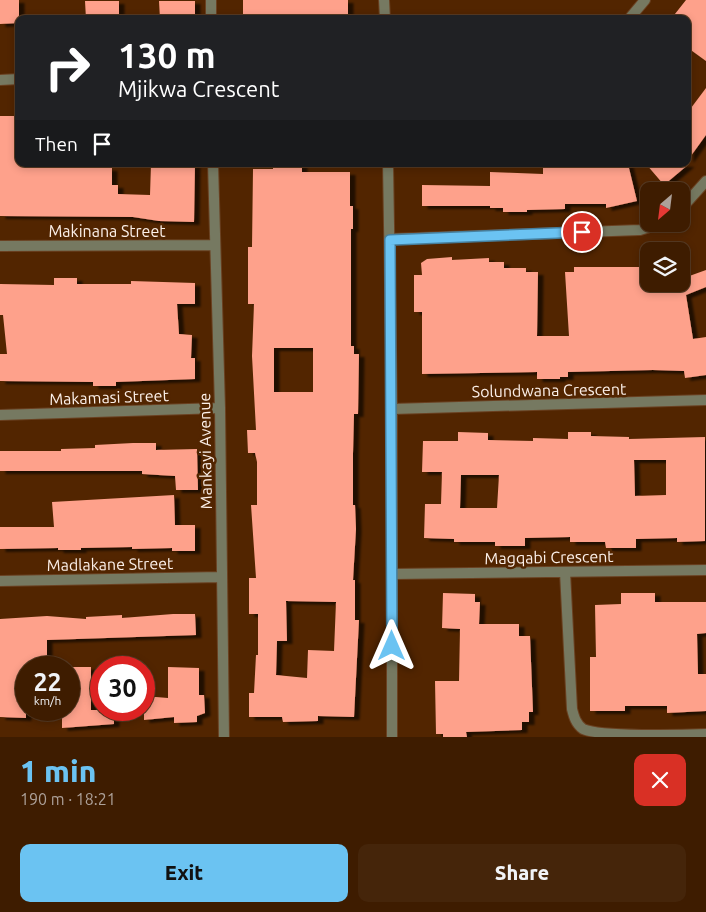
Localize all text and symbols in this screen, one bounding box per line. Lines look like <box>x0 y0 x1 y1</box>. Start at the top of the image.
icon: right <box>35 35 100 100</box>
text: 130 m <box>118 35 216 75</box>
text: Mjikwa Crescent <box>118 76 279 101</box>
icon: arrive <box>88 130 116 158</box>
text: Then <box>35 133 78 155</box>
north arrow <box>640 182 690 232</box>
map controls <box>640 182 690 292</box>
pin <box>561 211 603 253</box>
icon: arrive <box>568 218 596 246</box>
street label: Makinana Street <box>48 222 166 240</box>
button: layers <box>640 242 690 292</box>
street label: Solundwana Crescent <box>472 380 627 400</box>
street label: Makamasi Street <box>49 386 170 408</box>
street label: Mankayi Avenue <box>195 392 215 510</box>
street label: Magqabi Crescent <box>484 547 614 567</box>
street label: Madlakane Street <box>47 554 174 574</box>
position arrow <box>365 619 417 671</box>
speed limit sign: 30 <box>90 656 155 721</box>
text: 22 <box>33 668 62 696</box>
text: km/h <box>34 694 61 707</box>
text: 1 min <box>20 754 96 788</box>
button: close <box>634 754 686 806</box>
text: 190 m · 18:21 <box>20 790 116 808</box>
button: Exit <box>20 844 348 902</box>
button: Share <box>358 844 686 902</box>

